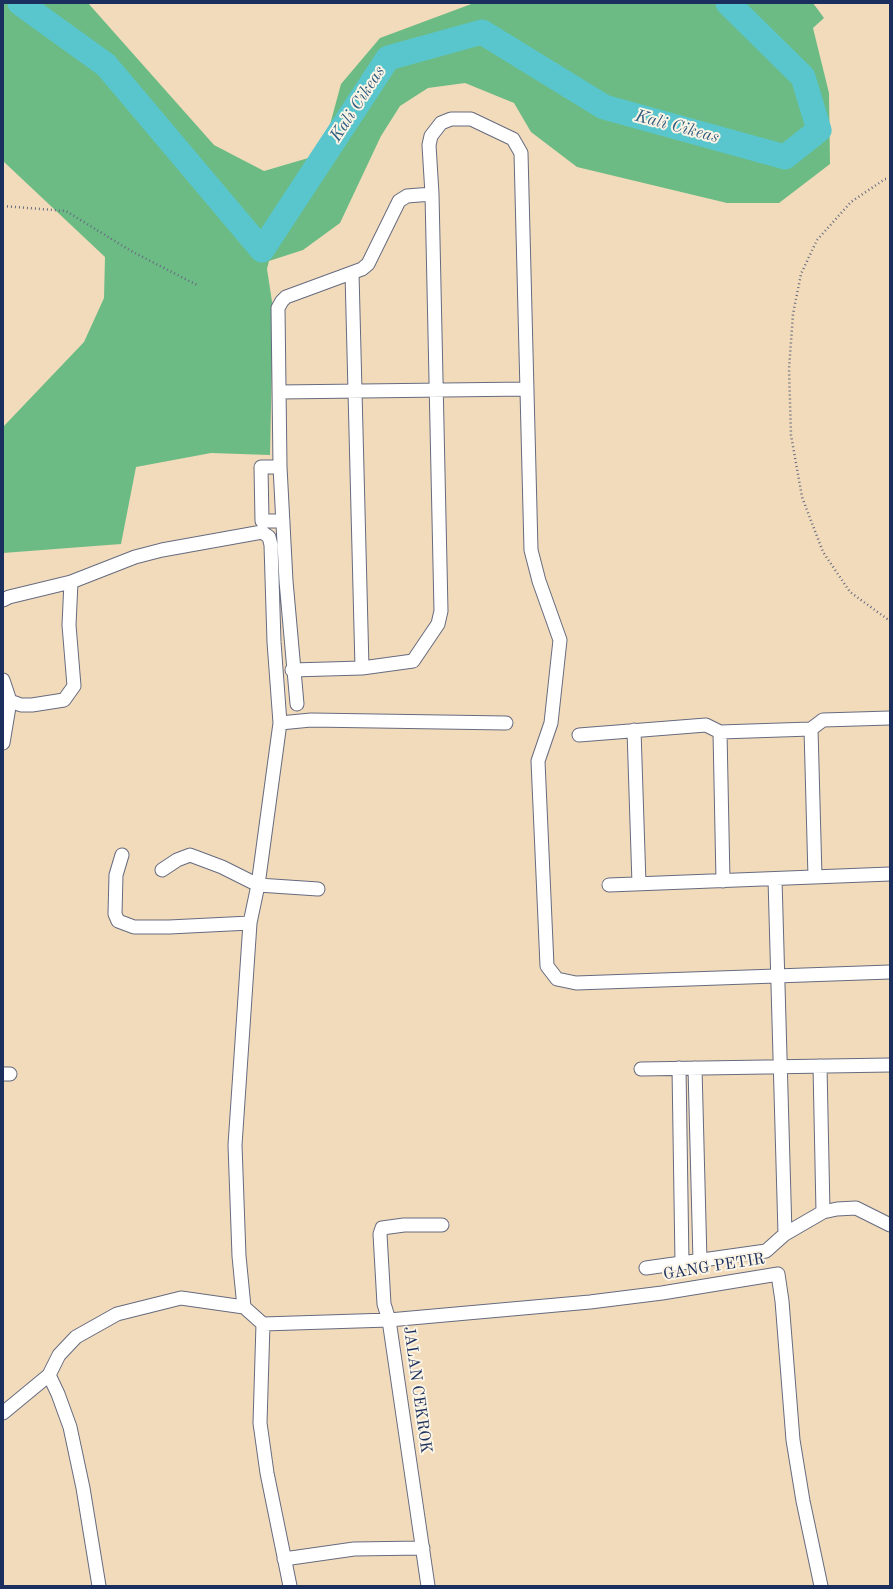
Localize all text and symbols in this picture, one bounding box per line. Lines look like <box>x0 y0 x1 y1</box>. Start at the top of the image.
water label: Kali Cikeas <box>326 62 390 146</box>
water label: Kali Cikeas <box>633 106 721 148</box>
street label: GANG PETIR <box>662 1249 766 1285</box>
street label: JALAN CEKROK <box>399 1325 435 1455</box>

